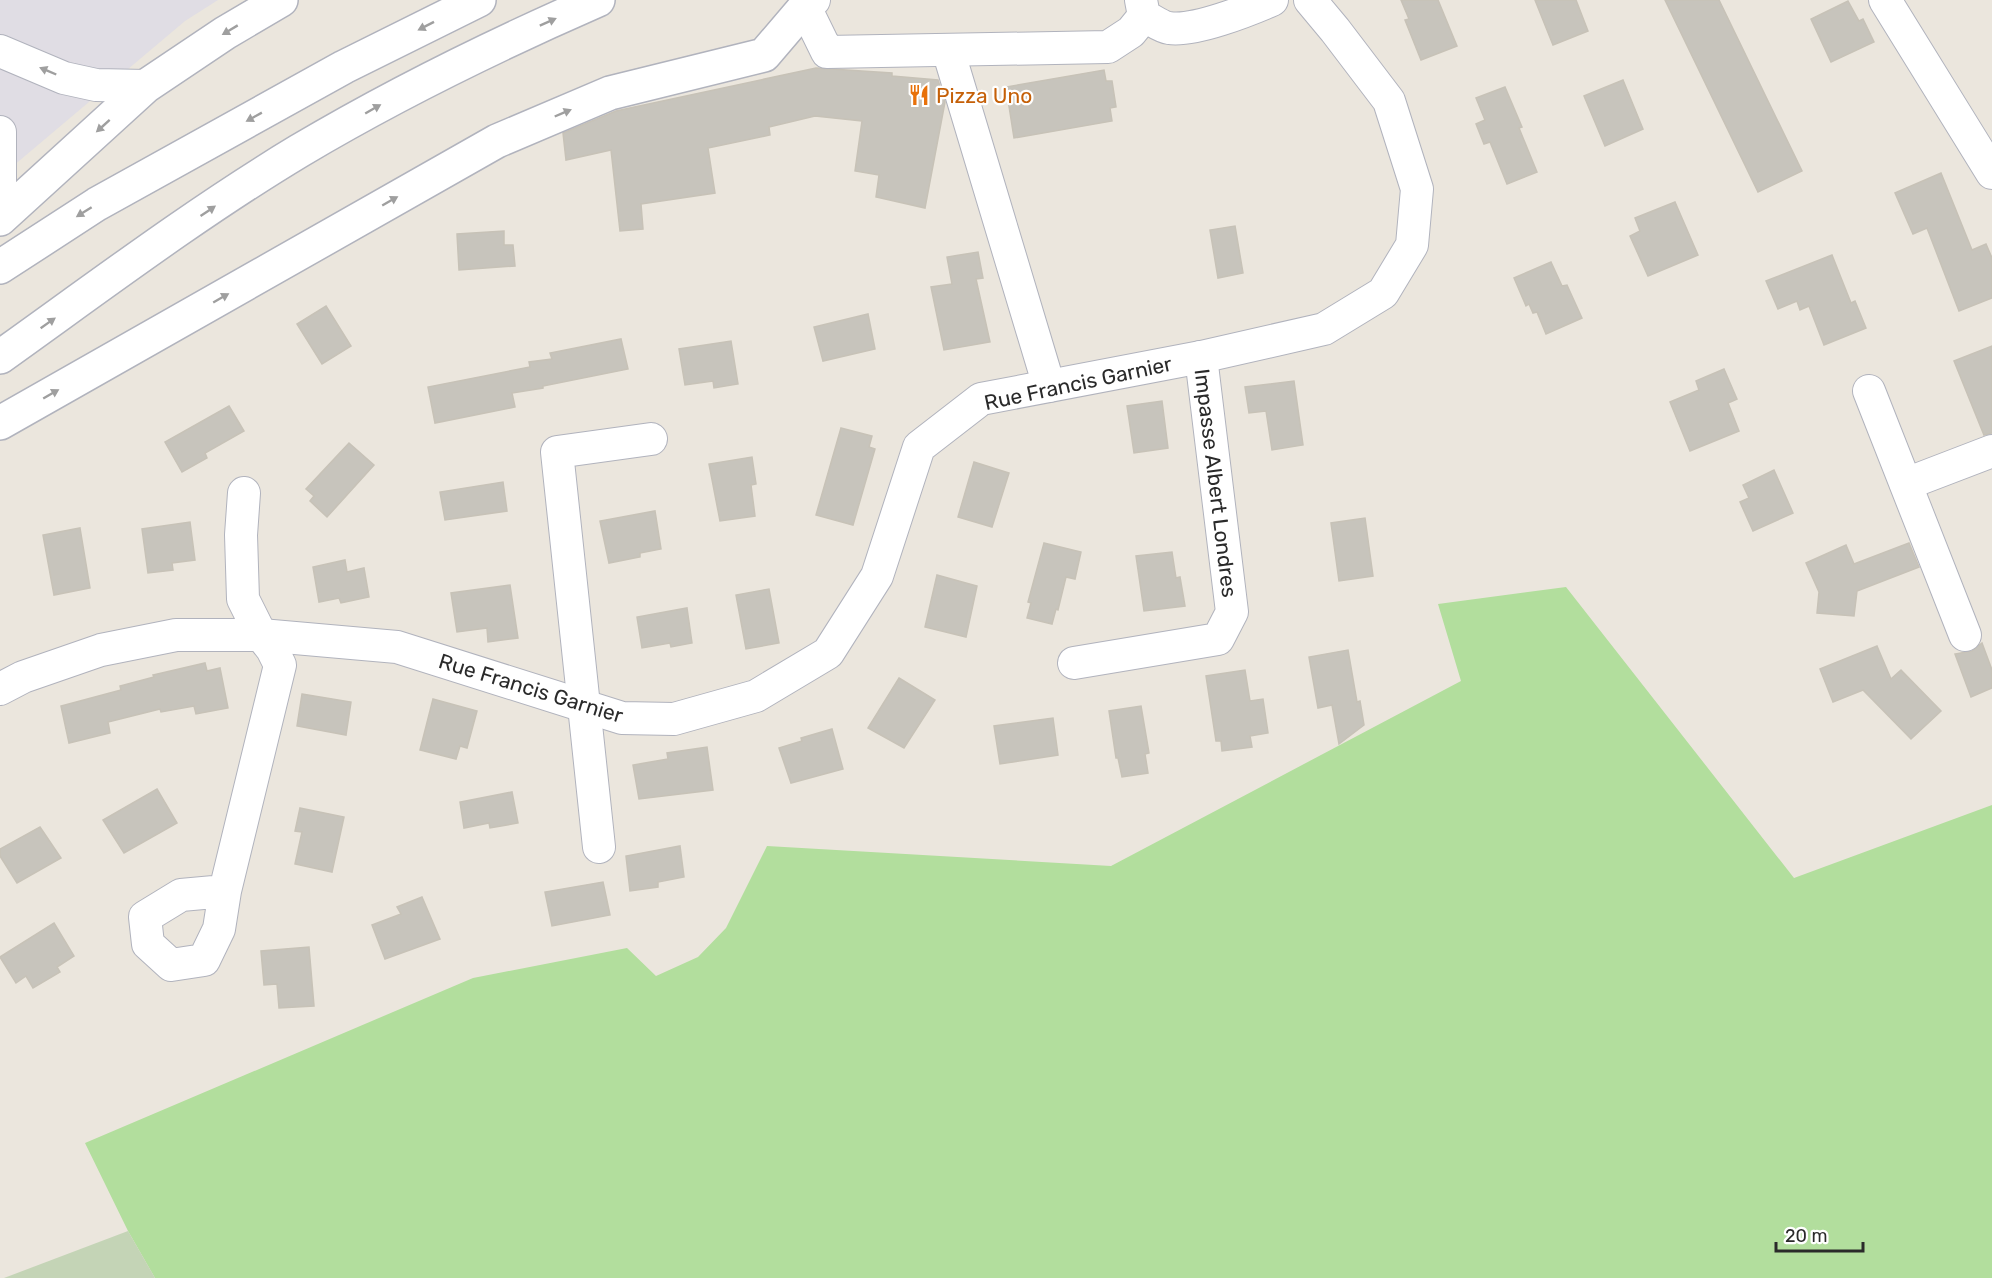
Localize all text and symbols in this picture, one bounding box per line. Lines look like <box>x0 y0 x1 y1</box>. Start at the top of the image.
one-way arrow <box>539 17 557 26</box>
one-way arrow <box>418 21 435 31</box>
one-way arrow <box>221 25 238 35</box>
one-way arrow <box>38 66 56 76</box>
restaurant icon: Pizza Uno <box>907 83 931 107</box>
place label: Pizza Uno <box>936 83 1032 108</box>
one-way arrow <box>365 103 381 114</box>
one-way arrow <box>555 108 573 118</box>
one-way arrow <box>245 112 262 122</box>
one-way arrow <box>96 118 110 132</box>
one-way arrow <box>382 196 398 207</box>
one-way arrow <box>200 206 216 217</box>
one-way arrow <box>76 207 92 218</box>
one-way arrow <box>212 293 229 303</box>
one-way arrow <box>39 317 55 329</box>
street label: Rue Francis Garnier <box>982 351 1174 415</box>
street label: Impasse Albert Londres <box>1190 367 1242 599</box>
one-way arrow <box>43 389 60 399</box>
street label: Rue Francis Garnier <box>436 648 626 728</box>
scale bar <box>1776 1215 1863 1253</box>
text: 20 m <box>1785 1225 1827 1247</box>

